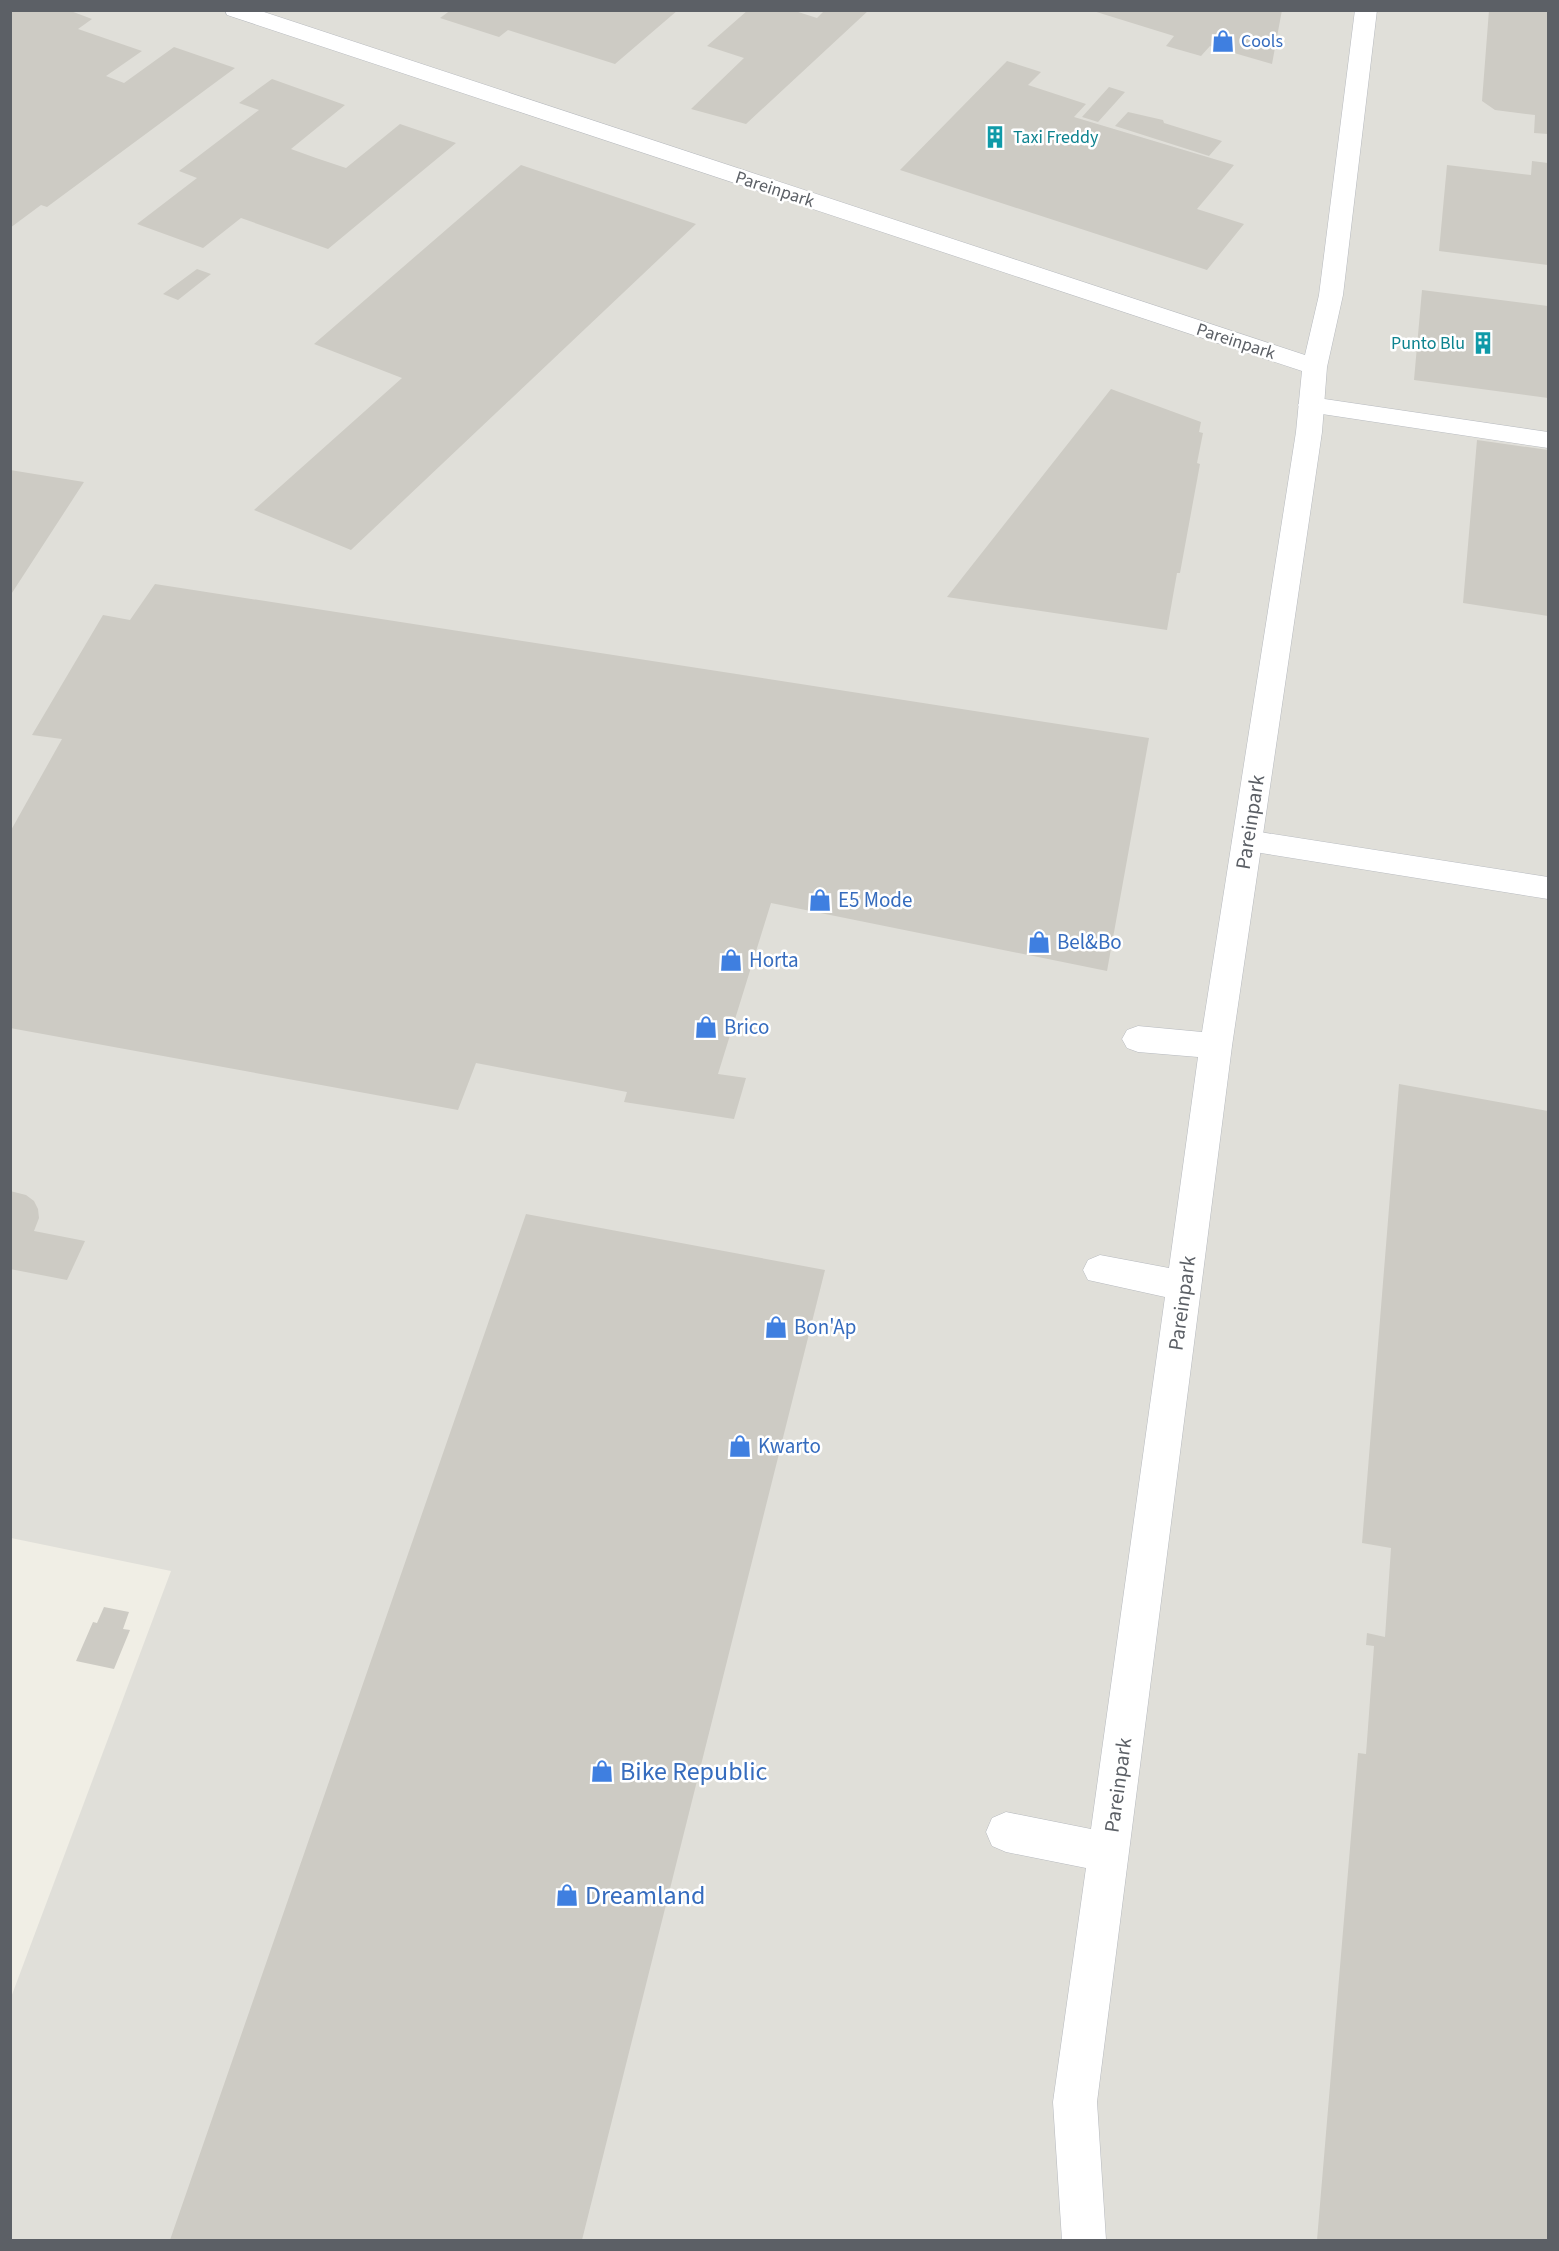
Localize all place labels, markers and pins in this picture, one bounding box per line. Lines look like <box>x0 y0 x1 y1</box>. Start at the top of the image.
shop icon: Cools <box>1210 28 1236 54</box>
place label: Cools <box>1241 29 1283 54</box>
building icon: Taxi Freddy <box>982 124 1008 150</box>
place label: Taxi Freddy <box>1013 125 1099 150</box>
building icon: Punto Blu <box>1470 330 1496 356</box>
place label: Punto Blu <box>1391 331 1465 356</box>
place label: E5 Mode <box>838 885 912 915</box>
shop icon: E5 Mode <box>807 887 833 913</box>
place label: Bel&Bo <box>1057 927 1122 957</box>
shop icon: Bel&Bo <box>1026 929 1052 955</box>
place label: Horta <box>749 945 799 975</box>
shop icon: Horta <box>718 947 744 973</box>
place label: Brico <box>724 1012 769 1042</box>
shop icon: Brico <box>693 1014 719 1040</box>
place label: Bon'Ap <box>794 1312 856 1342</box>
shop icon: Bon'Ap <box>763 1314 789 1340</box>
place label: Kwarto <box>758 1431 821 1461</box>
shop icon: Kwarto <box>727 1433 753 1459</box>
place label: Bike Republic <box>620 1753 768 1790</box>
shop icon: Bike Republic <box>589 1758 615 1784</box>
place label: Dreamland <box>585 1877 705 1914</box>
shop icon: Dreamland <box>554 1882 580 1908</box>

